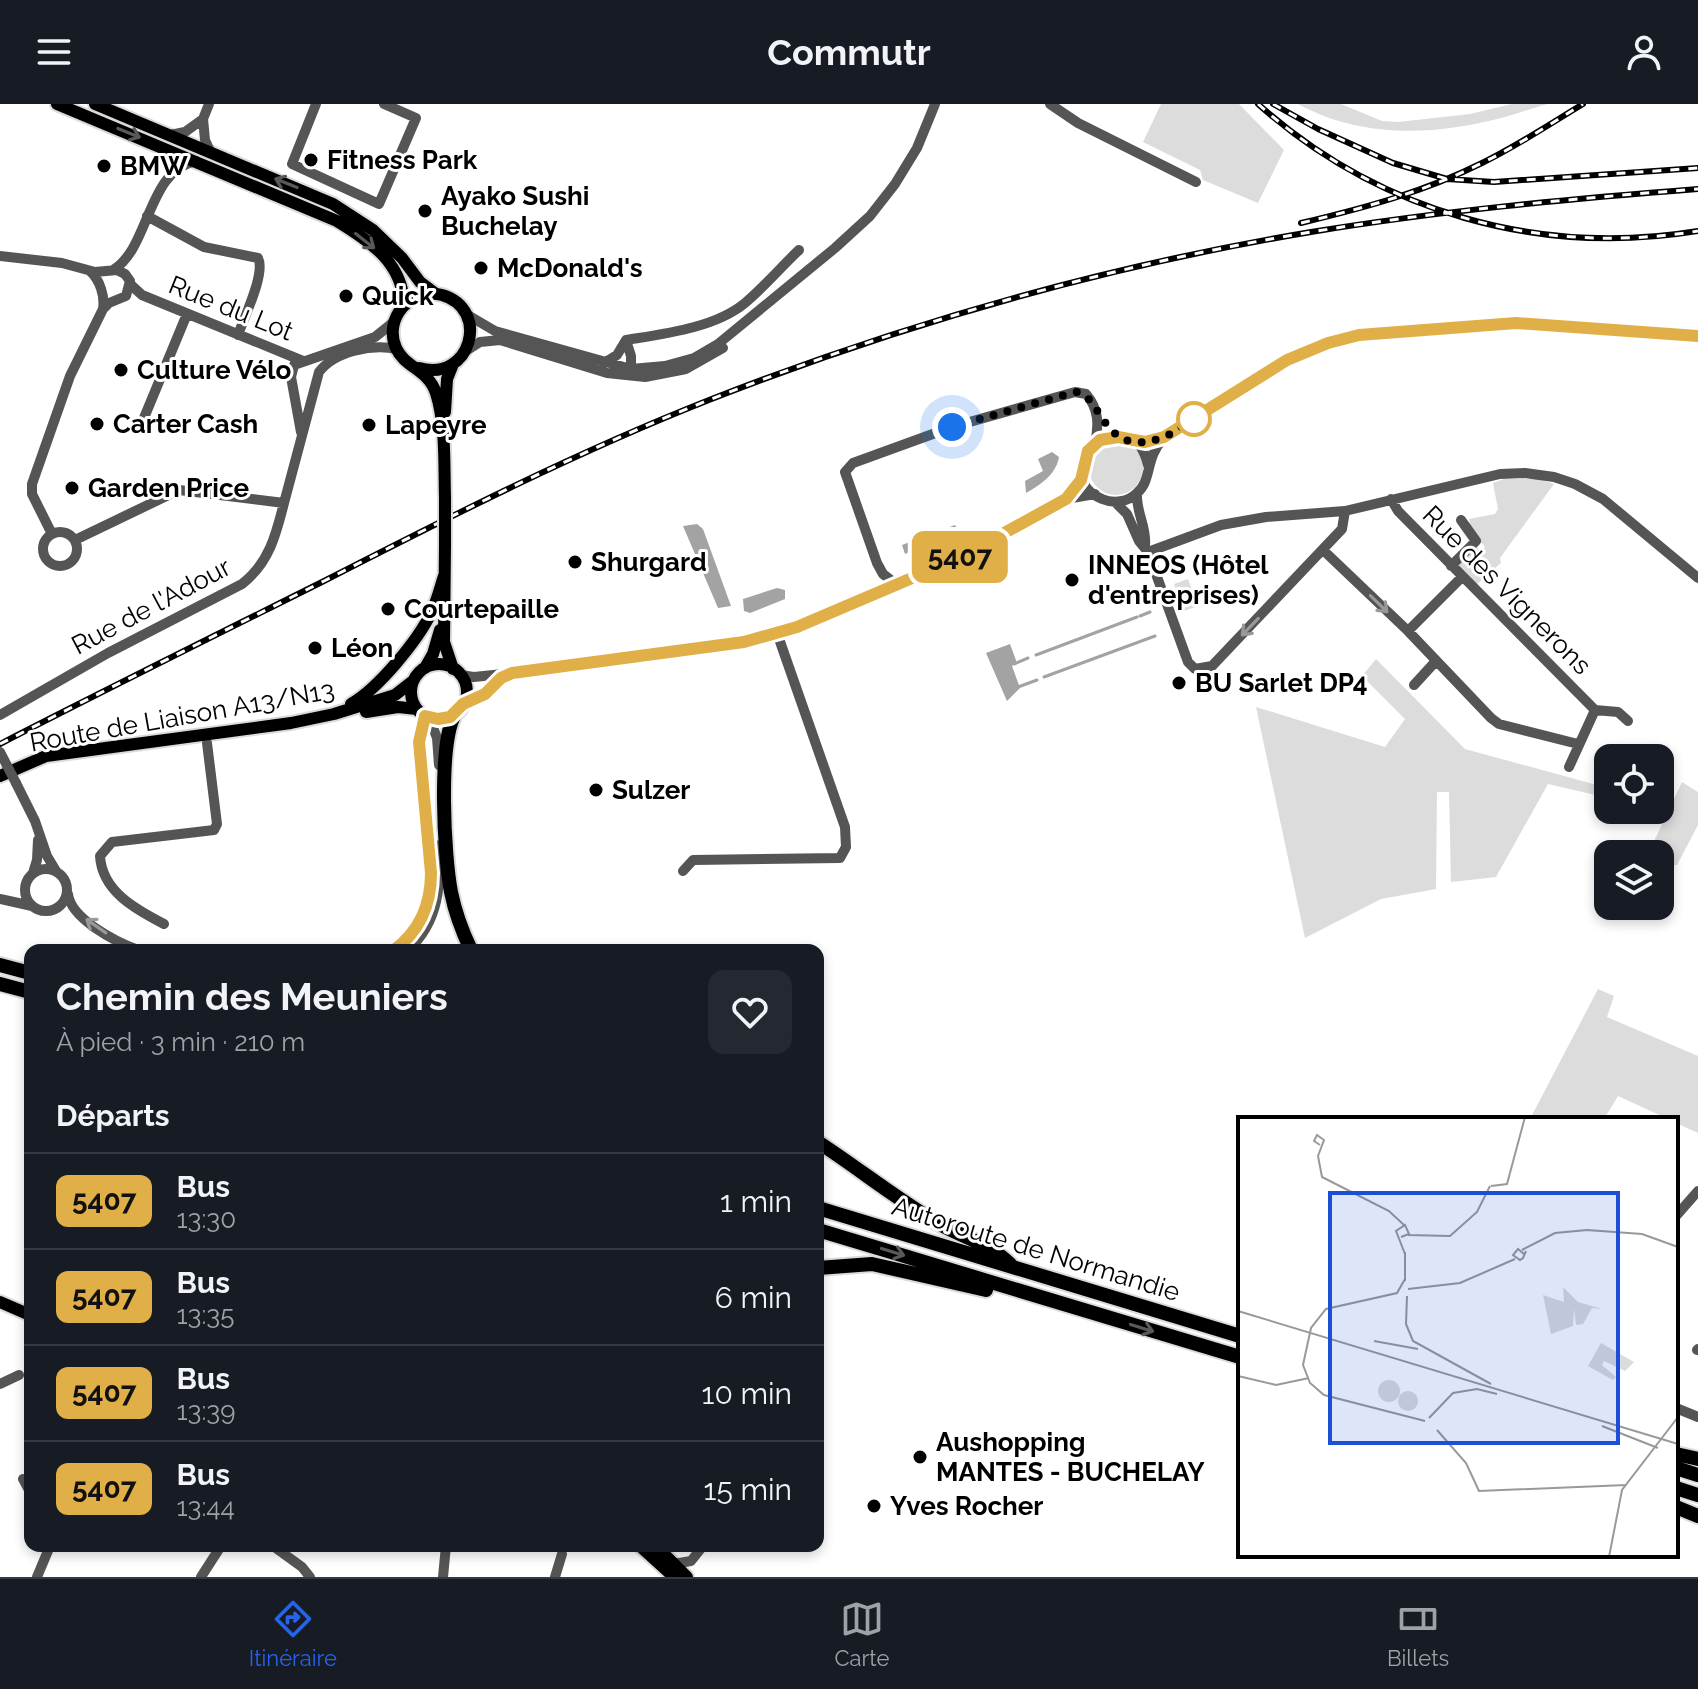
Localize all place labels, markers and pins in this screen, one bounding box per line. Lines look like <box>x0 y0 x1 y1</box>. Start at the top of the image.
place label: Fitness Park <box>327 145 478 175</box>
place label: BMW <box>120 151 188 181</box>
marker: Fitness Park <box>302 151 320 169</box>
marker: BMW <box>95 157 113 175</box>
place label: Ayako Sushi Buchelay <box>441 181 589 241</box>
marker: Ayako Sushi Buchelay <box>416 202 434 220</box>
place label: McDonald's <box>497 253 643 283</box>
marker: McDonald's <box>472 259 490 277</box>
place label: Quick <box>362 281 434 311</box>
marker: Quick <box>337 287 355 305</box>
place label: Culture Vélo <box>137 355 291 385</box>
marker: Culture Vélo <box>112 361 130 379</box>
unlabelled marker <box>1177 402 1211 436</box>
place label: Carter Cash <box>113 409 258 439</box>
place label: Lapeyre <box>385 410 487 440</box>
marker: Carter Cash <box>88 415 106 433</box>
marker: Lapeyre <box>360 416 378 434</box>
place label: Garden Price <box>88 473 249 503</box>
marker: Garden Price <box>63 479 81 497</box>
place label: Shurgard <box>591 547 707 577</box>
place label: INNEOS (Hôtel d'entreprises) <box>1088 550 1269 610</box>
marker: Shurgard <box>566 553 584 571</box>
marker: INNEOS (Hôtel d'entreprises) <box>1063 571 1081 589</box>
place label: Courtepaille <box>404 594 560 624</box>
marker: Courtepaille <box>379 600 397 618</box>
place label: Léon <box>331 633 393 663</box>
marker: Léon <box>306 639 324 657</box>
place label: BU Sarlet DP4 <box>1195 668 1368 698</box>
marker: BU Sarlet DP4 <box>1170 674 1188 692</box>
place label: Sulzer <box>612 775 690 805</box>
marker: Sulzer <box>587 781 605 799</box>
place label: Aushopping MANTES - BUCHELAY <box>936 1427 1206 1487</box>
marker: Aushopping MANTES - BUCHELAY <box>911 1448 929 1466</box>
place label: Yves Rocher <box>890 1491 1043 1521</box>
marker: Yves Rocher <box>865 1497 883 1515</box>

